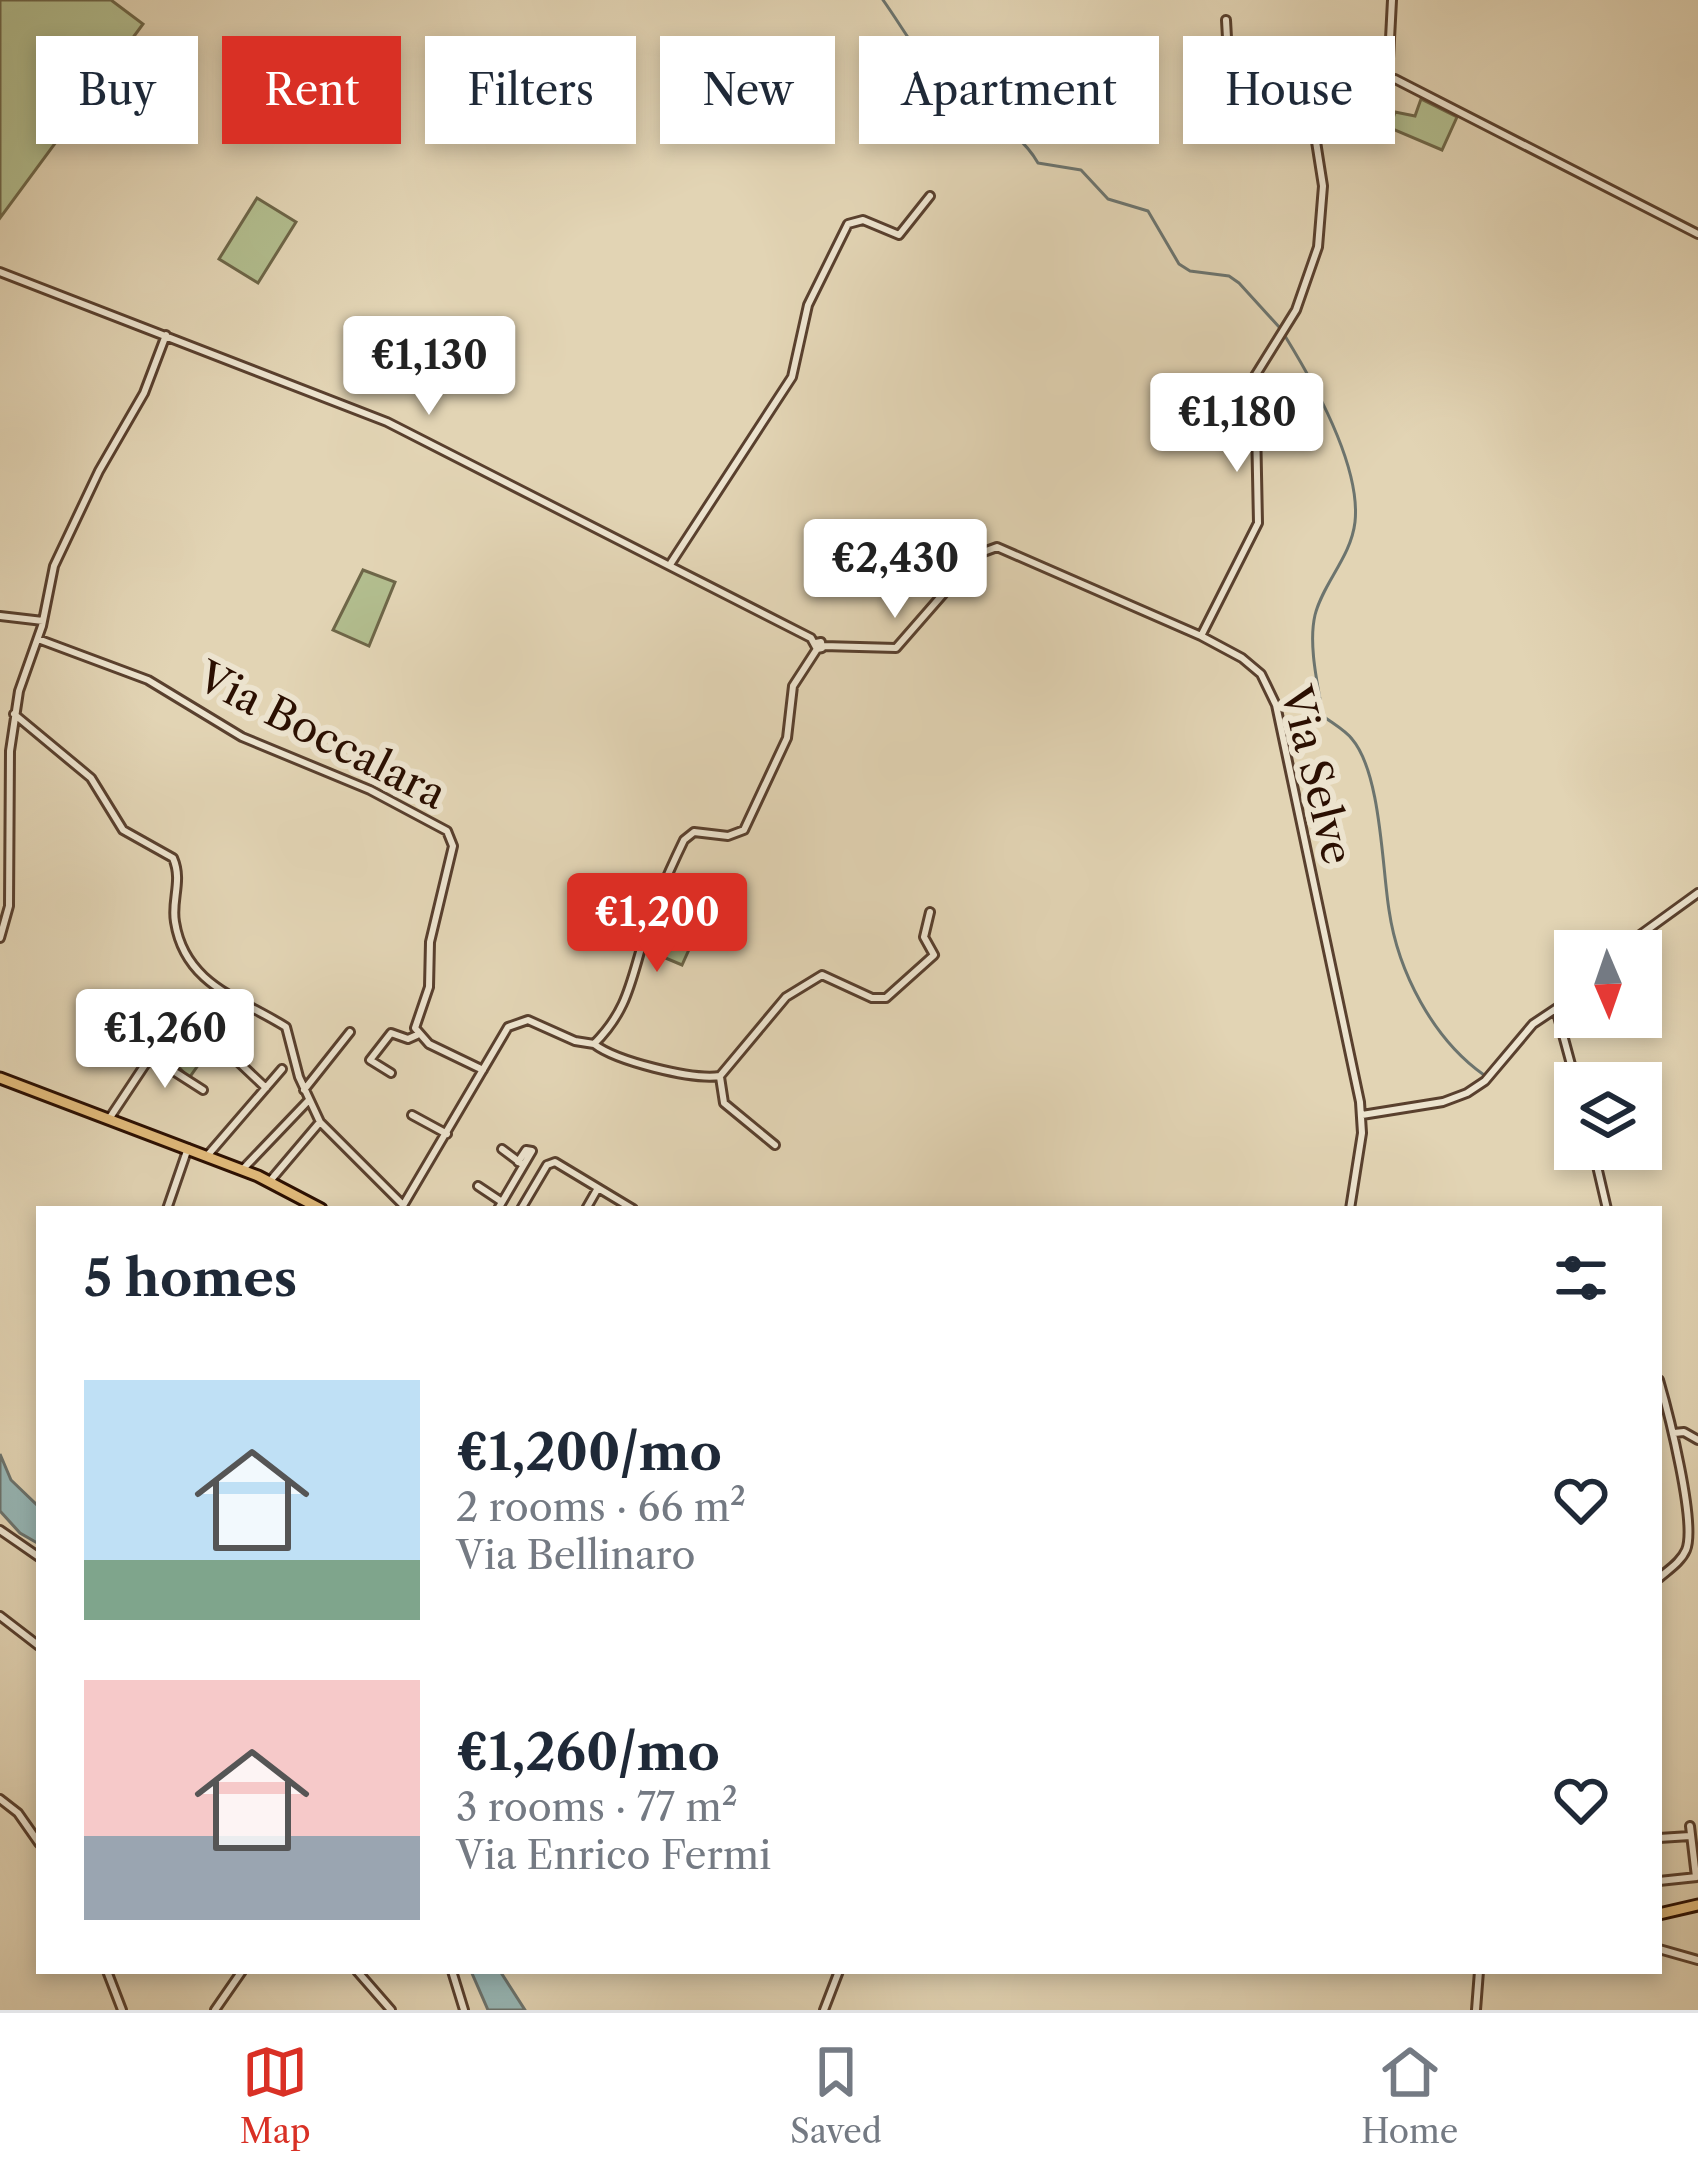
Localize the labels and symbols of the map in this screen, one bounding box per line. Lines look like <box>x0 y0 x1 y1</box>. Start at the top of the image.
pin: €1,130 <box>331 316 527 418</box>
pin: €1,180 <box>1139 373 1335 475</box>
pin: €2,430 <box>797 519 993 621</box>
street label: Via Boccalara <box>188 650 456 820</box>
street label: Via Selve <box>1270 680 1364 869</box>
pin: €1,200 <box>559 873 755 975</box>
north arrow <box>1554 930 1662 1038</box>
pin: €1,260 <box>67 989 263 1091</box>

